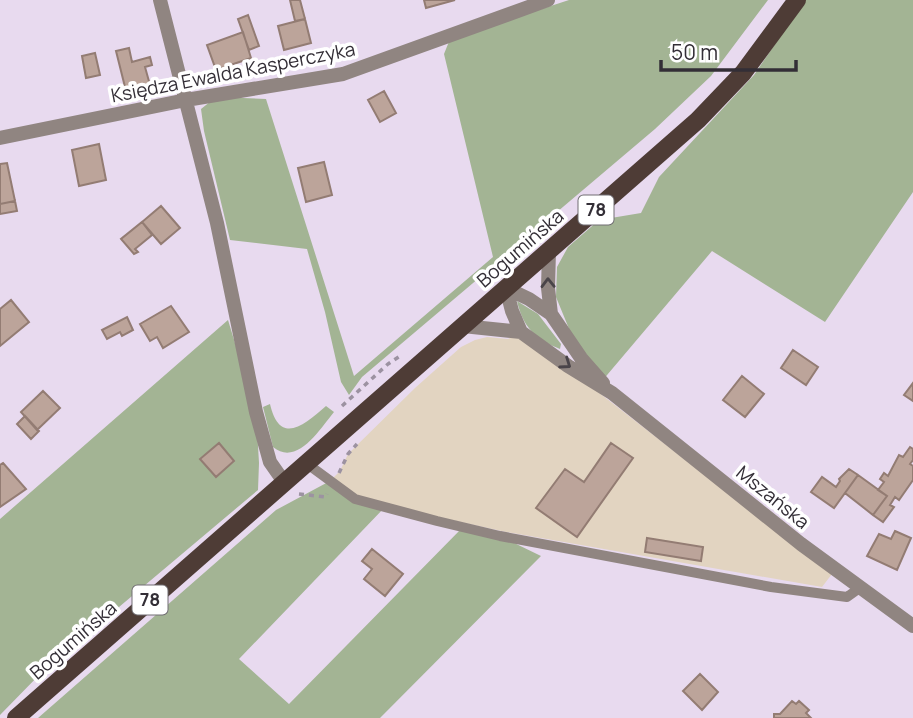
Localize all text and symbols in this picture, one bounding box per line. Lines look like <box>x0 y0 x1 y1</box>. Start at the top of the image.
scale bar <box>661 28 796 72</box>
street label: Księdza Ewalda Kasperczyka <box>109 36 357 108</box>
text: 50 m <box>671 38 718 66</box>
road number: 78 <box>578 196 614 224</box>
street label: Bogumińska <box>471 203 569 293</box>
one-way arrow <box>541 277 556 288</box>
one-way arrow <box>558 356 571 368</box>
street label: Mszańska <box>731 459 815 535</box>
road number: 78 <box>132 586 168 614</box>
street label: Bogumińska <box>24 595 122 685</box>

